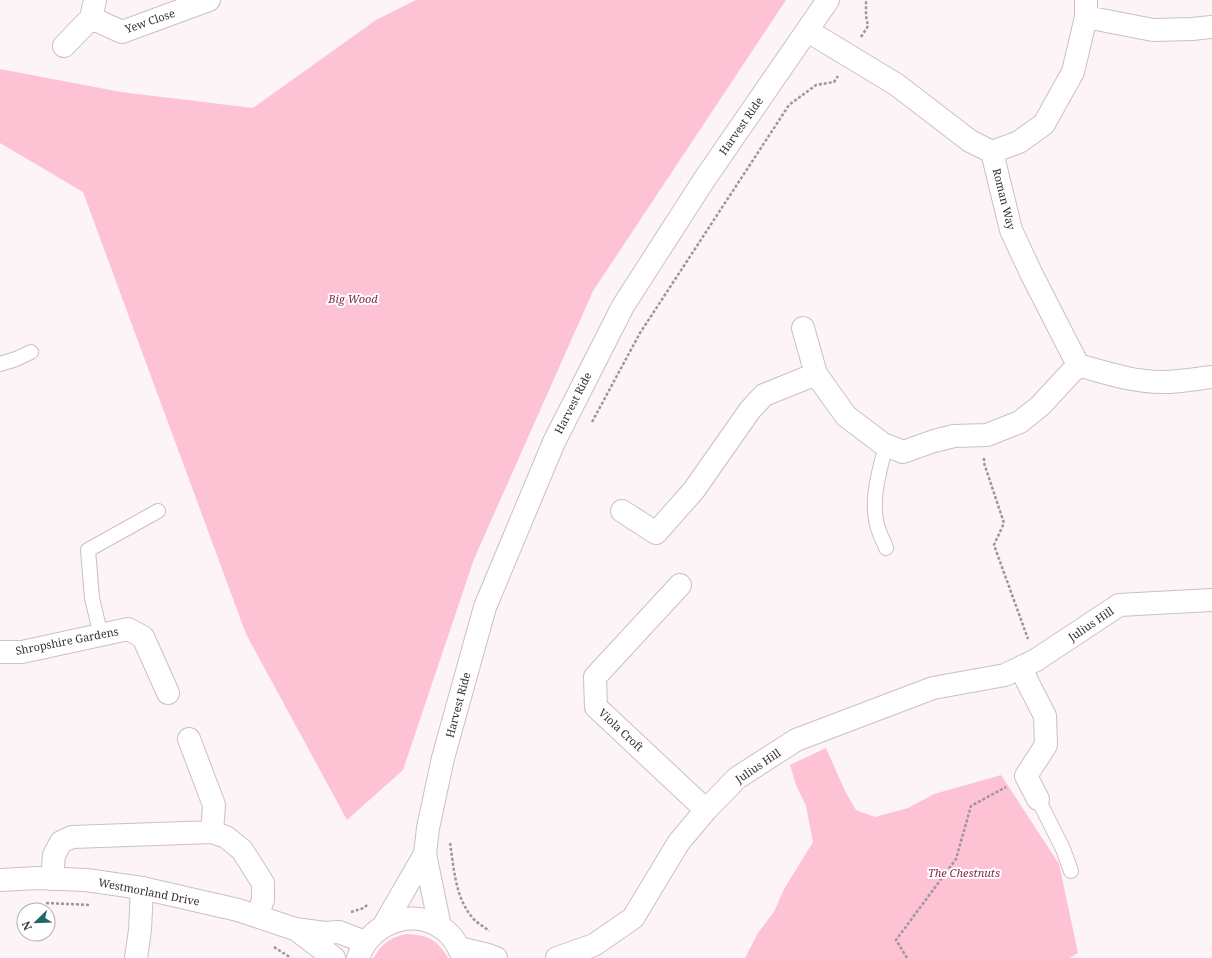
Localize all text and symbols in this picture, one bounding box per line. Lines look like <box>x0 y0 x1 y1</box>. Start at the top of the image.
street label: Yew Close <box>122 5 177 36</box>
street label: Harvest Ride <box>715 94 766 158</box>
street label: Roman Way <box>990 166 1020 232</box>
park label: Big Wood <box>327 291 378 306</box>
street label: Harvest Ride <box>551 369 595 436</box>
street label: Julius Hill <box>1064 603 1117 645</box>
street label: Shropshire Gardens <box>14 623 120 658</box>
street label: Harvest Ride <box>442 670 474 739</box>
street label: Viola Croft <box>596 705 647 754</box>
street label: Julius Hill <box>731 745 784 787</box>
park label: The Chestnuts <box>928 865 1000 880</box>
street label: Westmorland Drive <box>97 874 201 909</box>
north arrow <box>16 902 56 942</box>
text: N <box>18 919 35 933</box>

